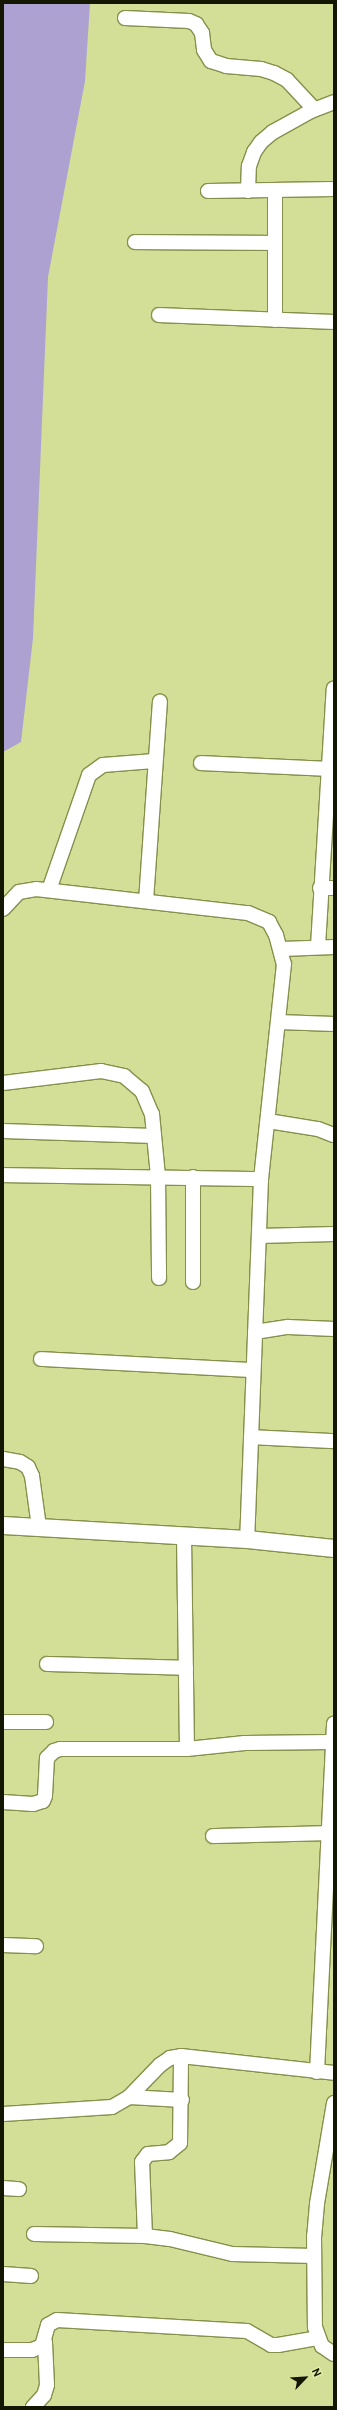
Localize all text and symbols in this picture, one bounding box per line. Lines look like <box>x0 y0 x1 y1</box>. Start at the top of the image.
north arrow <box>285 2358 325 2398</box>
text: N <box>308 2366 324 2379</box>

